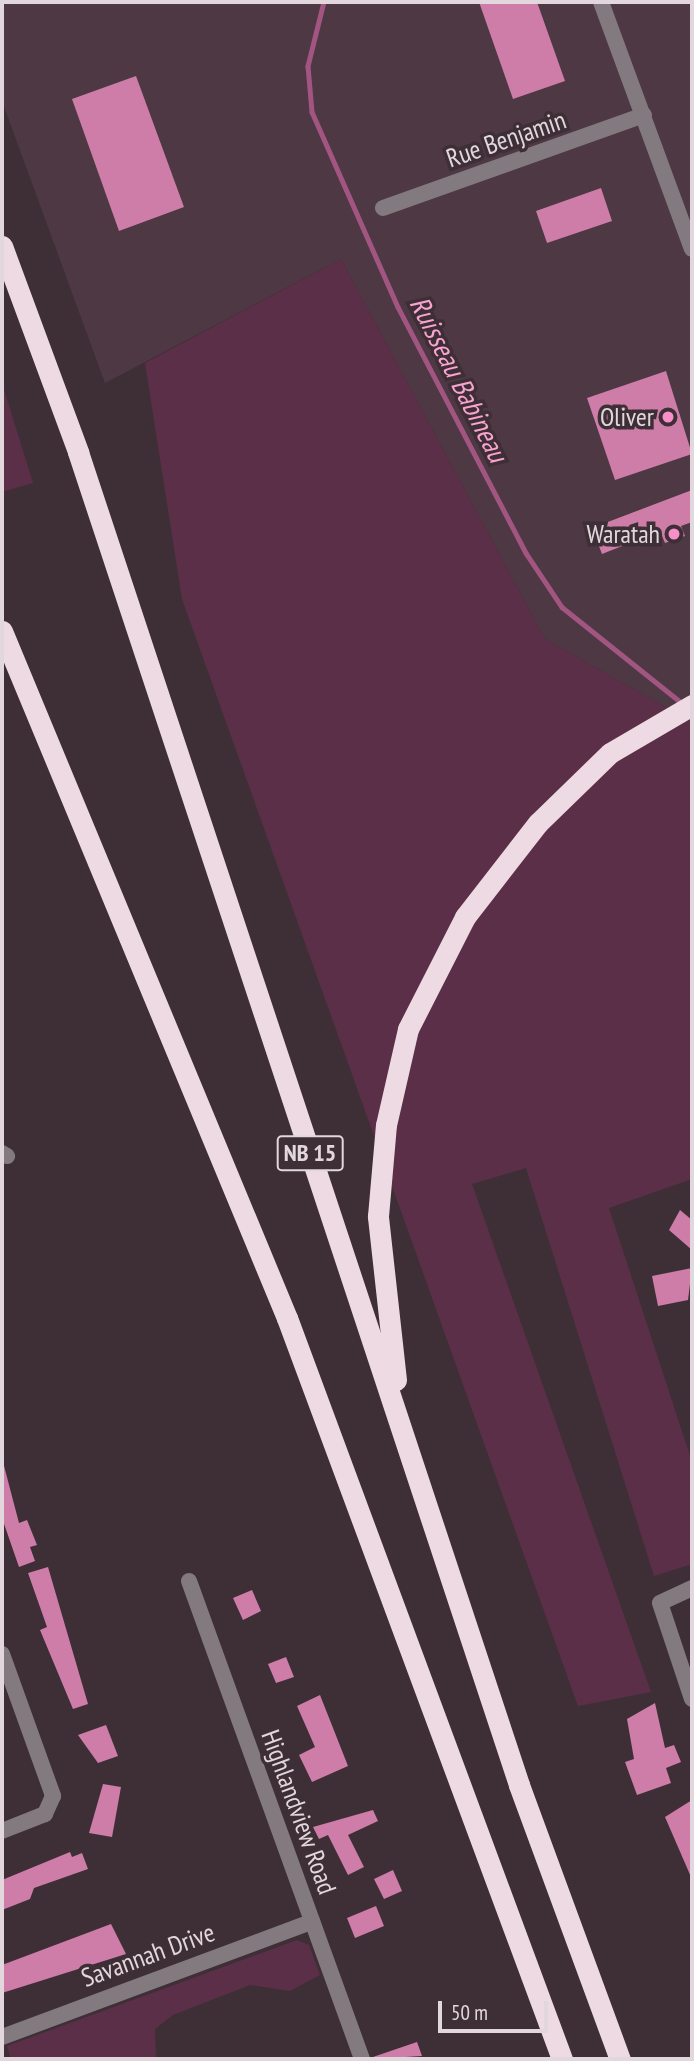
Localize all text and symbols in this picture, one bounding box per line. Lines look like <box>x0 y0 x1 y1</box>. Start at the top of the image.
street label: Rue Benjamin <box>442 104 570 174</box>
water label: Ruisseau Babineau <box>403 291 515 467</box>
place label: Oliver <box>600 401 654 433</box>
marker: Oliver <box>660 409 676 425</box>
place label: Waratah <box>586 518 660 550</box>
marker: Waratah <box>666 526 682 542</box>
road number: NB 15 <box>275 1133 345 1174</box>
street label: Highlandview Road <box>255 1725 343 1899</box>
street label: Savannah Drive <box>77 1916 219 1994</box>
scale bar <box>442 1988 552 2032</box>
text: 50 m <box>451 1999 488 2026</box>

